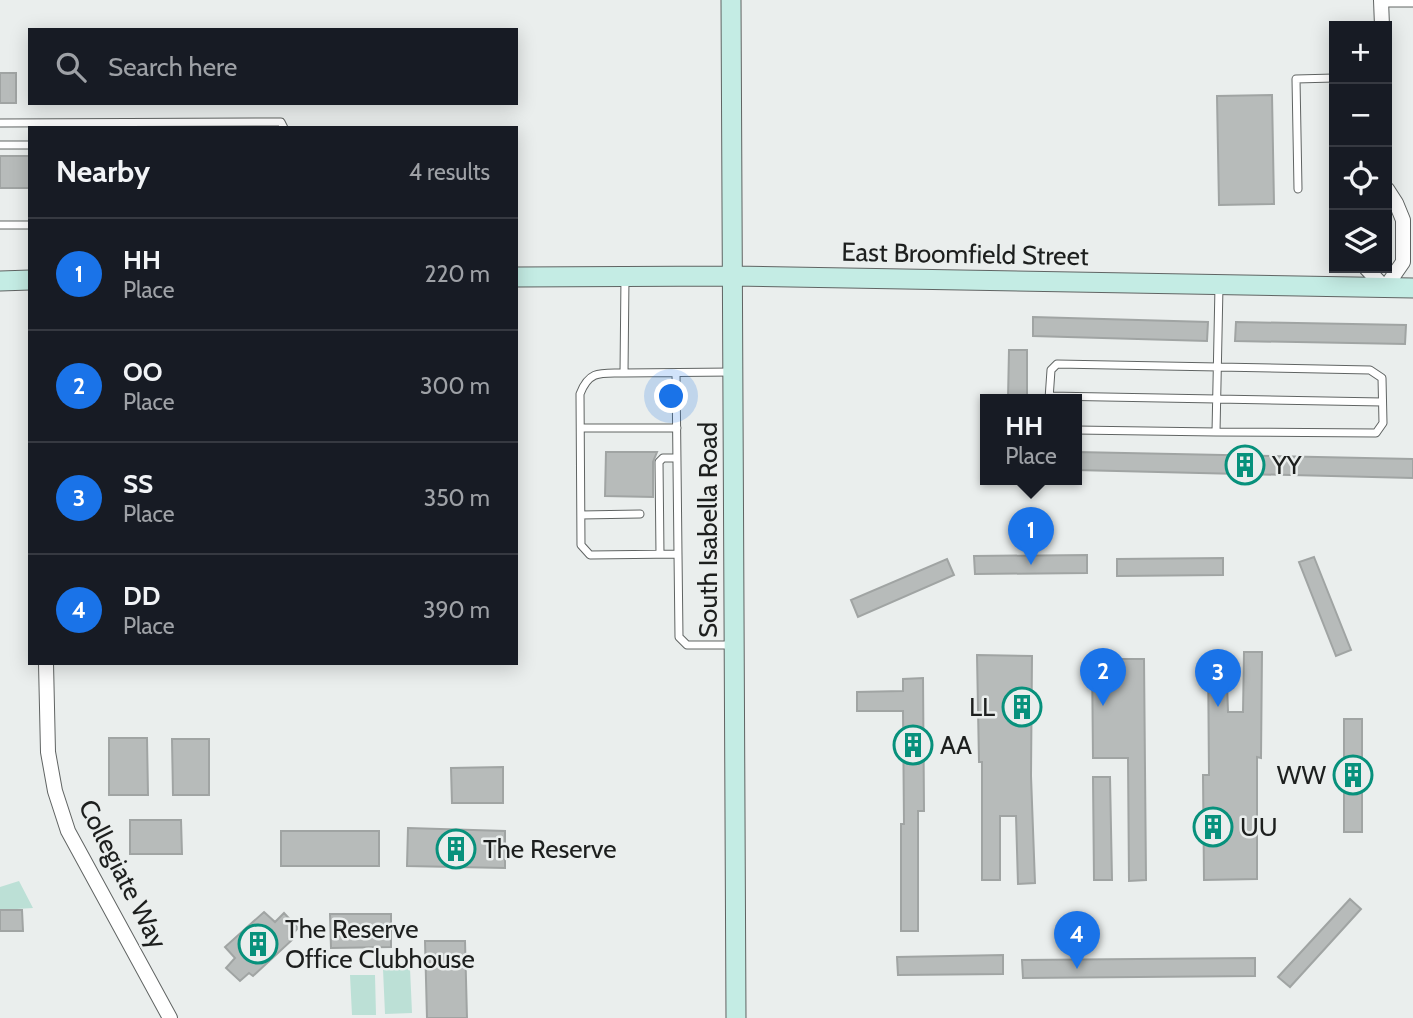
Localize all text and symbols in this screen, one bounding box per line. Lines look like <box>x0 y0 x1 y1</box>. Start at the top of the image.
map controls <box>1329 21 1392 273</box>
button: + <box>1329 21 1392 84</box>
search box <box>28 28 518 105</box>
icon: search <box>52 48 90 86</box>
text: Search here <box>108 51 237 83</box>
button: − <box>1329 84 1392 147</box>
button: locate <box>1329 147 1392 210</box>
text: Nearby <box>56 153 150 190</box>
text: 4 results <box>409 158 490 186</box>
button: layers <box>1329 210 1392 273</box>
street label: East Broomfield Street <box>841 236 1089 272</box>
text: HH <box>123 244 161 276</box>
text: 1 <box>75 260 83 288</box>
text: 220 m <box>424 260 490 288</box>
text: Place <box>123 276 175 304</box>
text: OO <box>123 356 163 388</box>
text: 2 <box>73 372 85 400</box>
text: 300 m <box>420 372 490 400</box>
your location <box>654 379 688 413</box>
text: Place <box>123 388 175 416</box>
popup <box>980 394 1082 485</box>
text: HH <box>1005 410 1043 442</box>
street label: South Isabella Road <box>692 422 724 638</box>
text: Place <box>1005 442 1057 470</box>
building icon: YY <box>1224 444 1266 486</box>
place label: YY <box>1271 449 1302 481</box>
text: SS <box>123 468 153 500</box>
text: 3 <box>73 484 85 512</box>
text: 350 m <box>424 484 490 512</box>
text: Place <box>123 500 175 528</box>
pin: 1 <box>1008 507 1054 565</box>
text: DD <box>123 580 160 612</box>
text: 4 <box>72 596 86 624</box>
text: 390 m <box>423 596 490 624</box>
text: Place <box>123 612 175 640</box>
pin: 2 <box>1080 648 1126 706</box>
pin: 3 <box>1195 649 1241 707</box>
building icon: LL <box>1001 686 1043 728</box>
place label: LL <box>969 691 995 723</box>
building icon: AA <box>892 724 934 766</box>
place label: AA <box>940 729 972 761</box>
building icon: WW <box>1332 754 1374 796</box>
place label: WW <box>1277 759 1326 791</box>
street label: Collegiate Way <box>72 794 174 954</box>
building icon: UU <box>1192 806 1234 848</box>
place label: UU <box>1240 811 1278 843</box>
building icon: The Reserve <box>435 828 477 870</box>
place label: The Reserve <box>483 833 617 865</box>
pin: 4 <box>1054 911 1100 969</box>
place label: The Reserve Office Clubhouse <box>285 913 475 975</box>
building icon: The Reserve Office Clubhouse <box>237 923 279 965</box>

